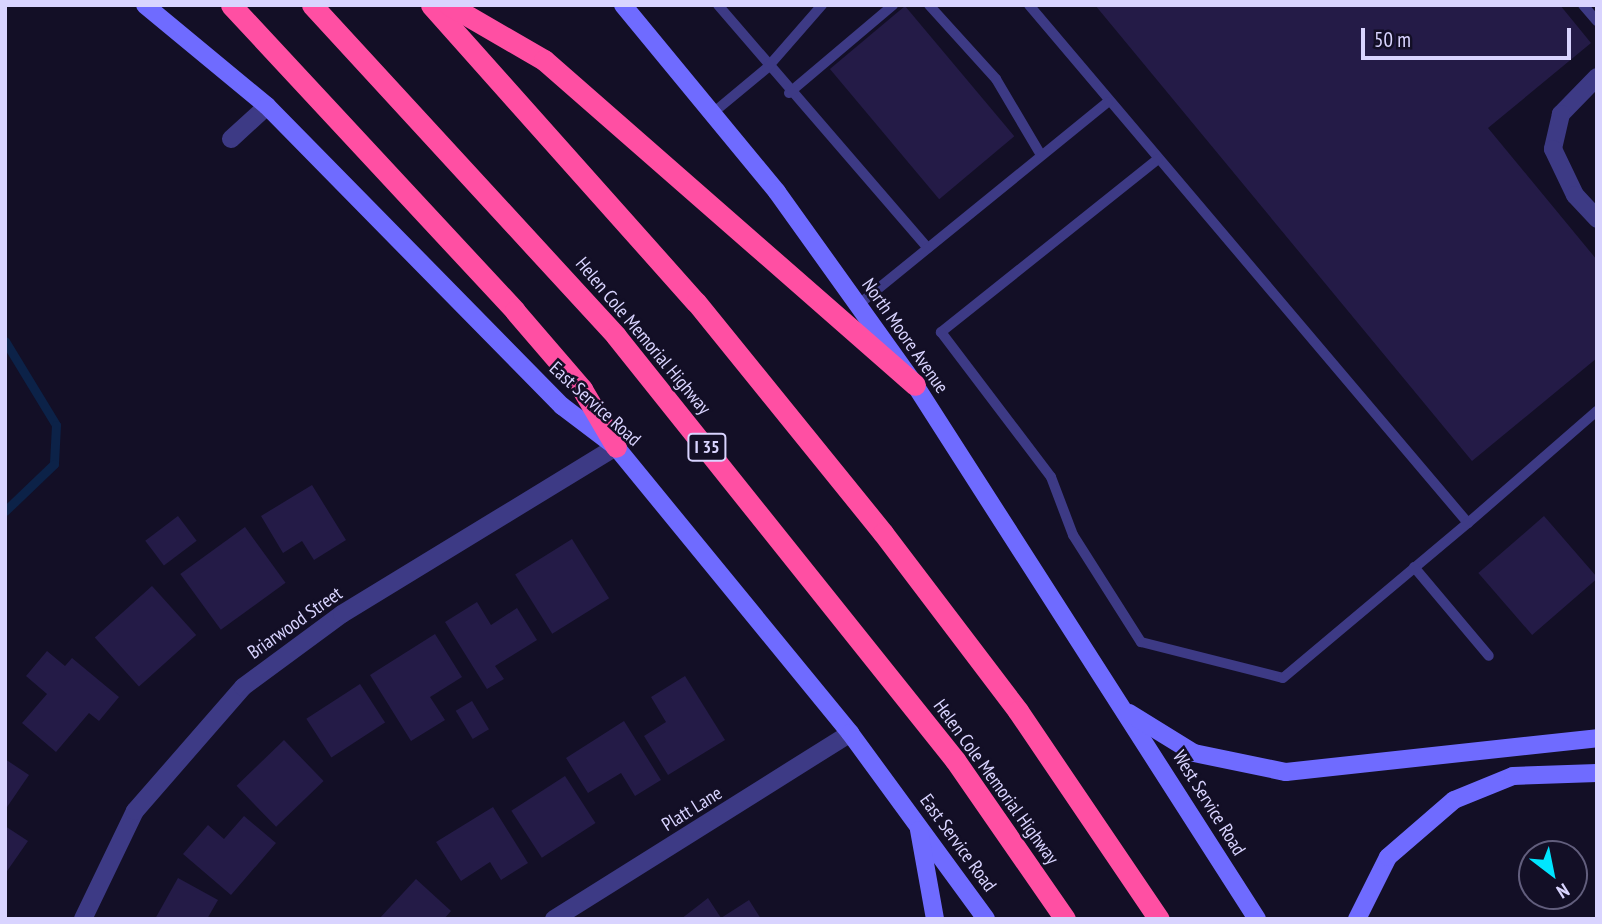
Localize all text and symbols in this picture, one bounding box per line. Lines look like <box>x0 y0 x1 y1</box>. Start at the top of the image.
scale bar <box>1364 14 1574 58</box>
text: 50 m <box>1374 26 1411 53</box>
street label: Helen Cole Memorial Highway <box>571 253 715 419</box>
street label: North Moore Avenue <box>857 274 953 398</box>
street label: East Service Road <box>545 357 645 451</box>
road number: I 35 <box>686 432 728 462</box>
street label: Briarwood Street <box>243 582 347 664</box>
street label: Helen Cole Memorial Highway <box>929 695 1063 869</box>
street label: West Service Road <box>1168 746 1250 860</box>
street label: Platt Lane <box>658 782 726 836</box>
street label: East Service Road <box>915 790 1001 896</box>
north arrow <box>1518 840 1588 910</box>
text: N <box>1552 878 1574 904</box>

